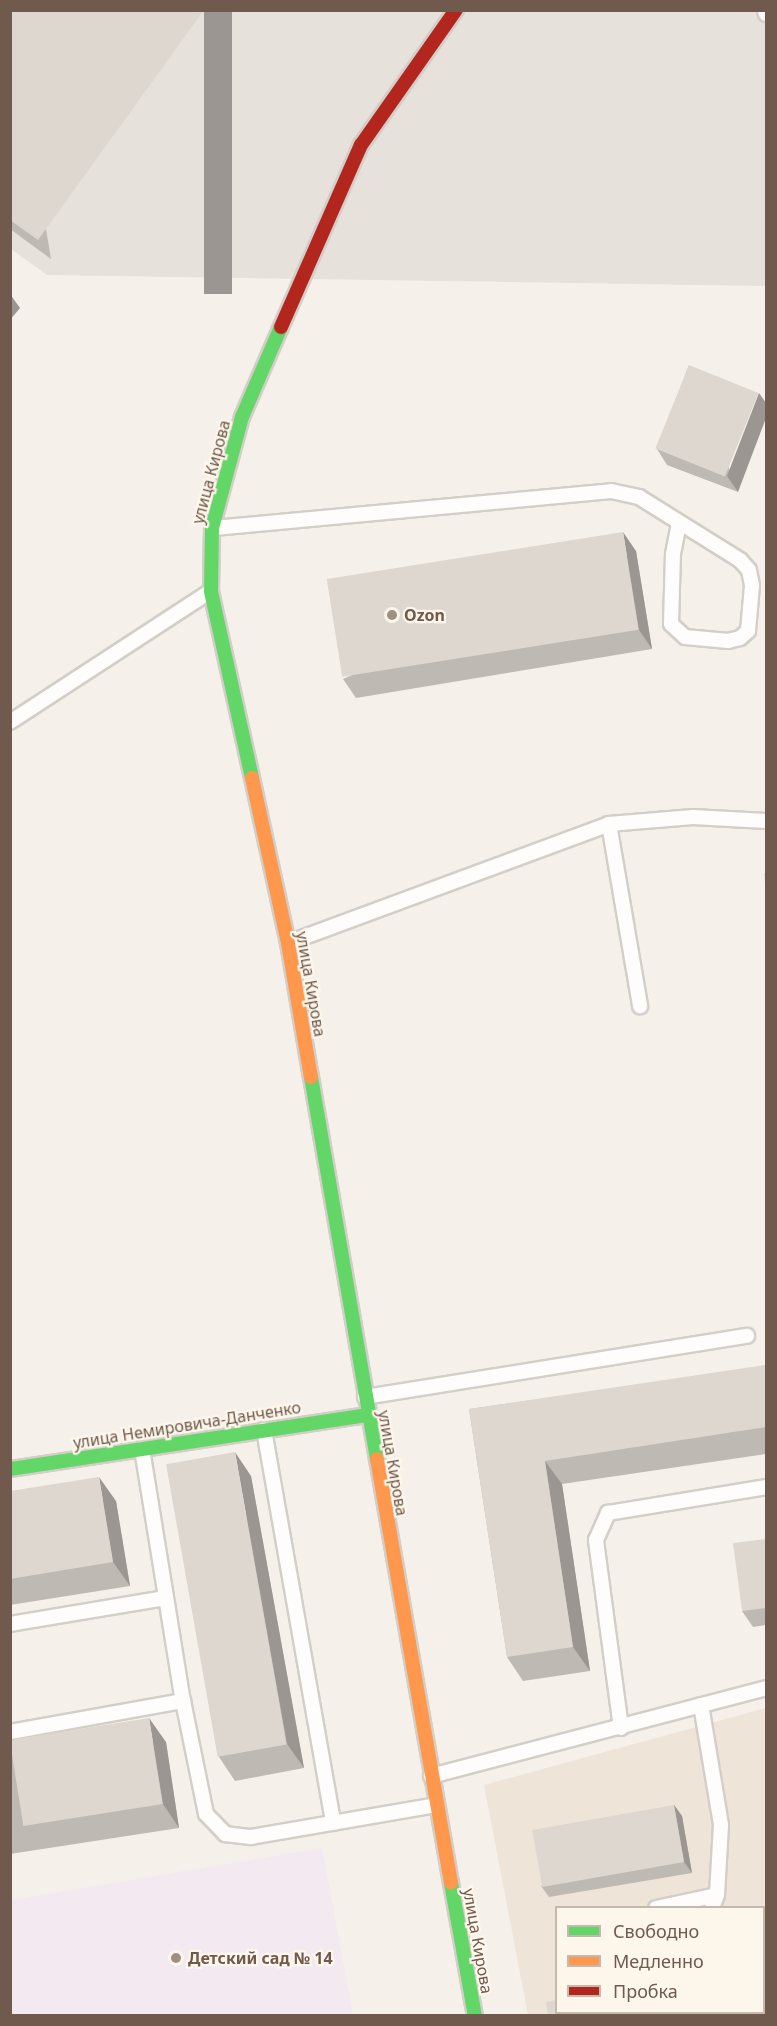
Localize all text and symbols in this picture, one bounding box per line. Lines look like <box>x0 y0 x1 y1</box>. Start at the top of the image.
street label: улица Кирова <box>188 418 234 526</box>
place label: Ozon <box>404 605 445 625</box>
marker: Ozon <box>385 608 399 622</box>
street label: улица Кирова <box>292 930 330 1038</box>
street label: улица Немировича-Данченко <box>72 1398 302 1452</box>
street label: улица Кирова <box>374 1409 412 1517</box>
street label: улица Кирова <box>459 1887 497 1995</box>
legend <box>555 1906 765 2014</box>
text: Свободно <box>613 1919 699 1943</box>
place label: Детский сад № 14 <box>188 1948 333 1968</box>
text: Медленно <box>613 1949 704 1973</box>
marker: Детский сад № 14 <box>169 1951 183 1965</box>
text: Пробка <box>613 1979 678 2003</box>

